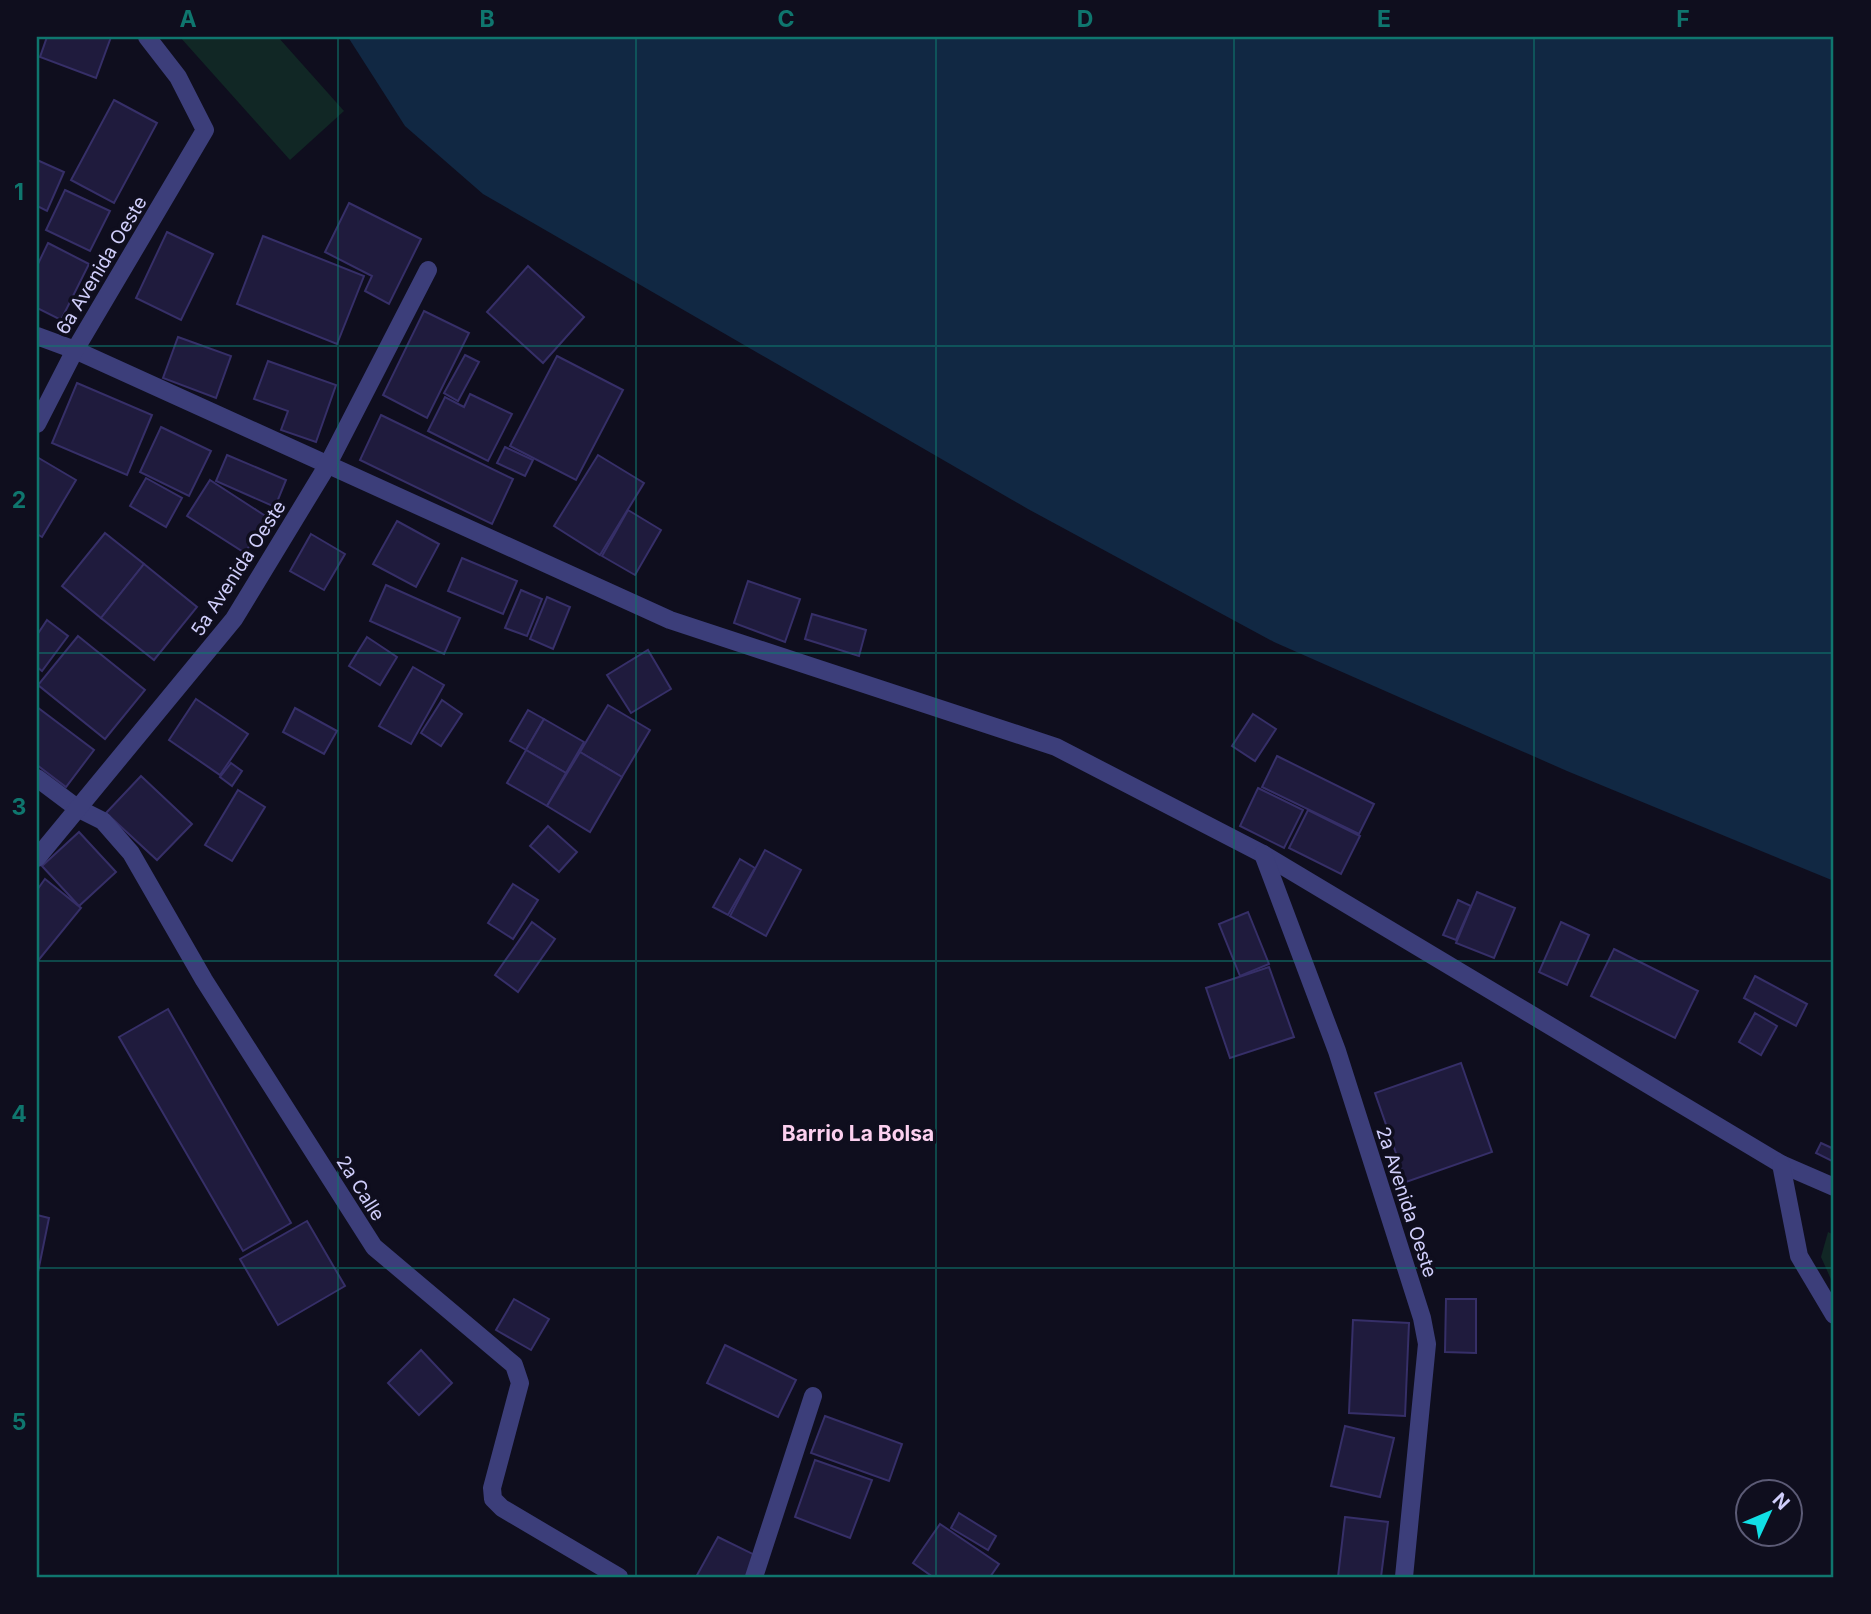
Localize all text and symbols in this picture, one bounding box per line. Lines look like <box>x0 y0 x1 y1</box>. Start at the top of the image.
text: A <box>179 5 197 33</box>
text: B <box>479 5 495 33</box>
text: C <box>777 5 795 33</box>
text: D <box>1077 5 1093 33</box>
text: E <box>1377 5 1391 33</box>
text: F <box>1676 5 1690 33</box>
text: 1 <box>14 178 24 206</box>
street label: 6a Avenida Oeste <box>51 192 152 339</box>
text: 2 <box>12 486 26 514</box>
street label: 5a Avenida Oeste <box>186 496 291 640</box>
text: 3 <box>12 793 26 821</box>
text: 4 <box>11 1100 27 1128</box>
district label: Barrio La Bolsa <box>782 1121 934 1146</box>
street label: 2a Avenida Oeste <box>1371 1124 1442 1280</box>
street label: 2a Calle <box>332 1151 390 1225</box>
text: 5 <box>12 1408 26 1436</box>
north arrow <box>1734 1478 1804 1548</box>
text: N <box>1768 1488 1794 1515</box>

